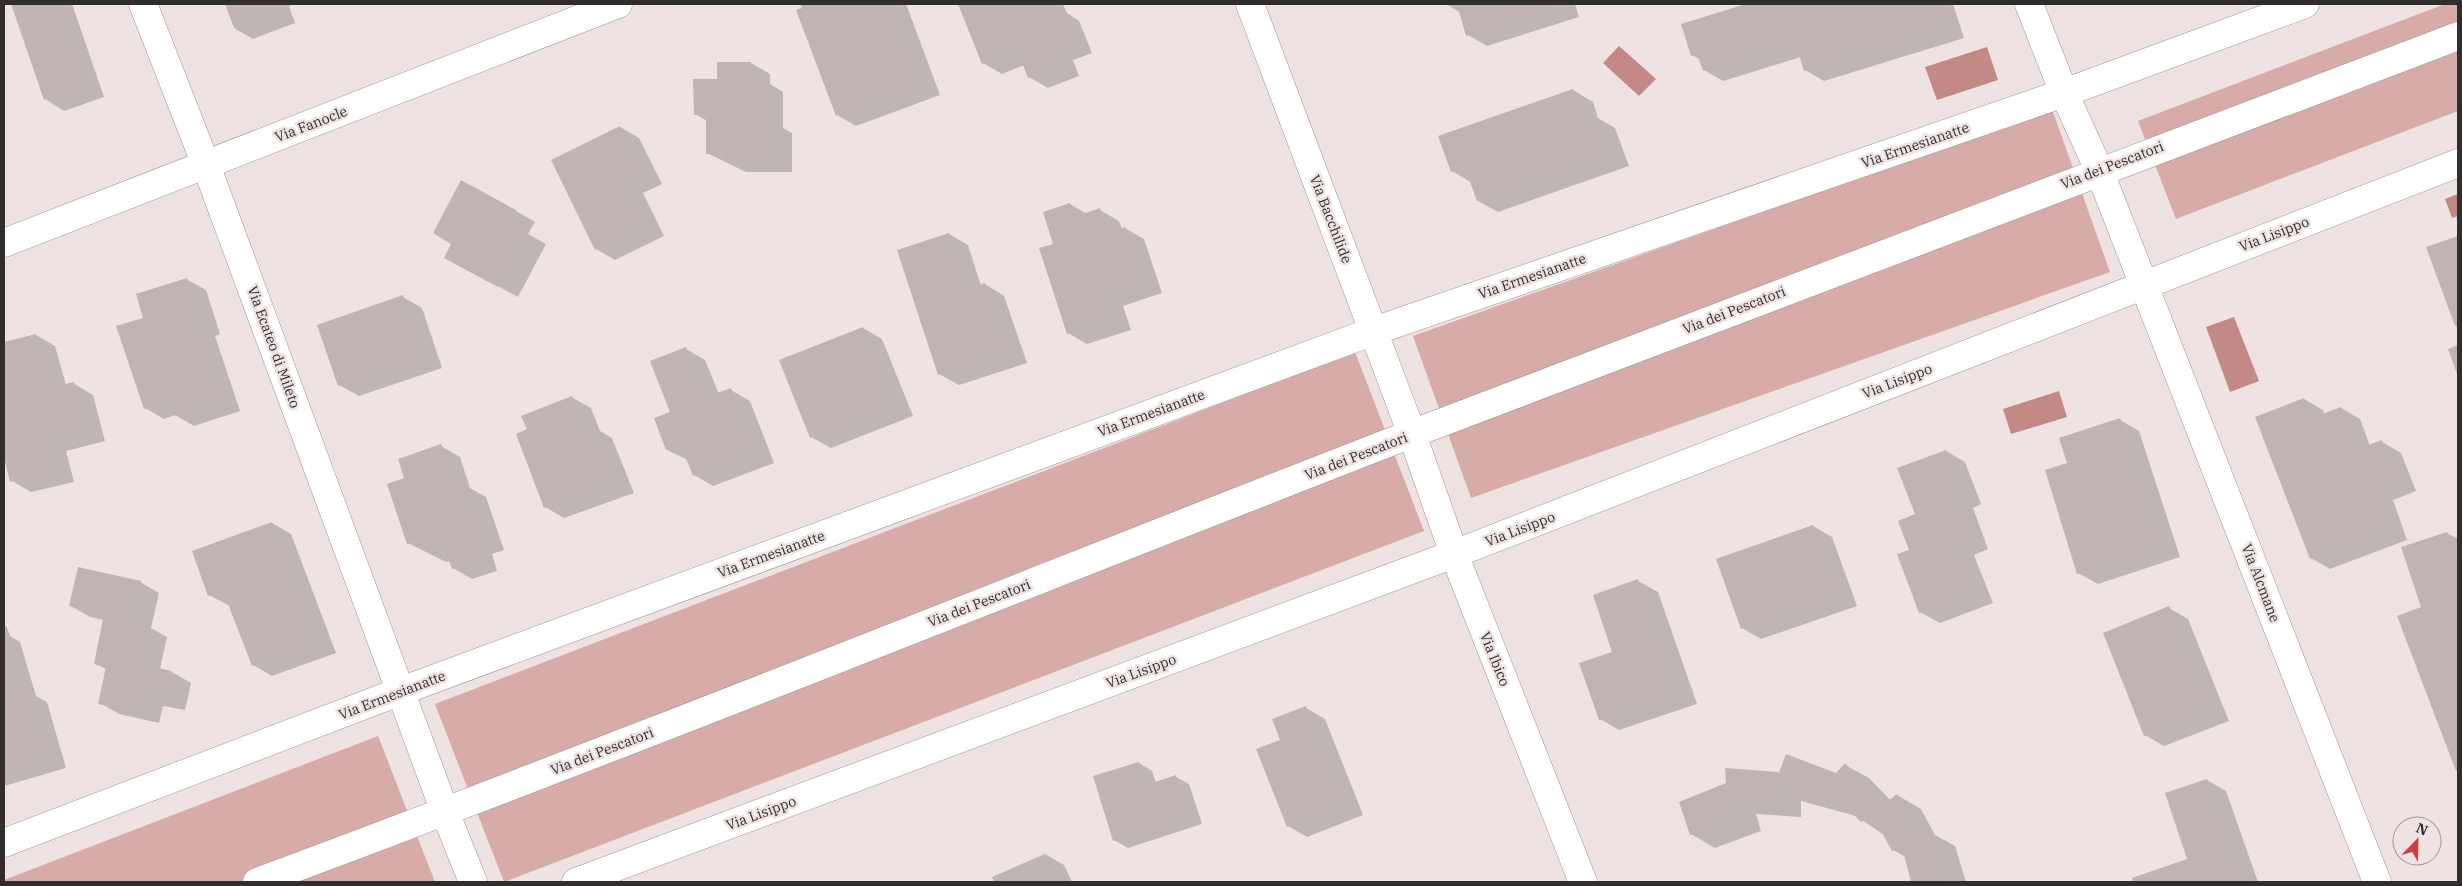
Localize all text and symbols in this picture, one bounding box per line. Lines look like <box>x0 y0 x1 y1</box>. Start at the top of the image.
street label: Via Fanocle <box>272 102 350 146</box>
street label: Via Ermesianatte <box>1859 118 1971 172</box>
street label: Via dei Pescatori <box>2058 137 2166 193</box>
street label: Via Bacchilide <box>1306 172 1356 266</box>
street label: Via Lisippo <box>2236 212 2312 256</box>
street label: Via Ermesianatte <box>1476 249 1588 303</box>
street label: Via dei Pescatori <box>1680 282 1788 338</box>
street label: Via Ecateo di Mileto <box>244 283 305 411</box>
street label: Via Lisippo <box>1859 359 1935 403</box>
street label: Via Ermesianatte <box>1095 385 1207 441</box>
street label: Via dei Pescatori <box>1302 428 1410 484</box>
street label: Via Lisippo <box>1482 507 1558 551</box>
street label: Via Ermesianatte <box>715 526 827 582</box>
street label: Via Alcmane <box>2238 541 2284 625</box>
street label: Via dei Pescatori <box>925 575 1033 631</box>
street label: Via Ibico <box>1476 629 1514 689</box>
street label: Via Lisippo <box>1103 650 1179 692</box>
street label: Via Ermesianatte <box>336 666 448 724</box>
street label: Via dei Pescatori <box>548 723 656 779</box>
street label: Via Lisippo <box>723 792 799 834</box>
north arrow <box>2392 816 2442 866</box>
text: N <box>2413 819 2431 839</box>

